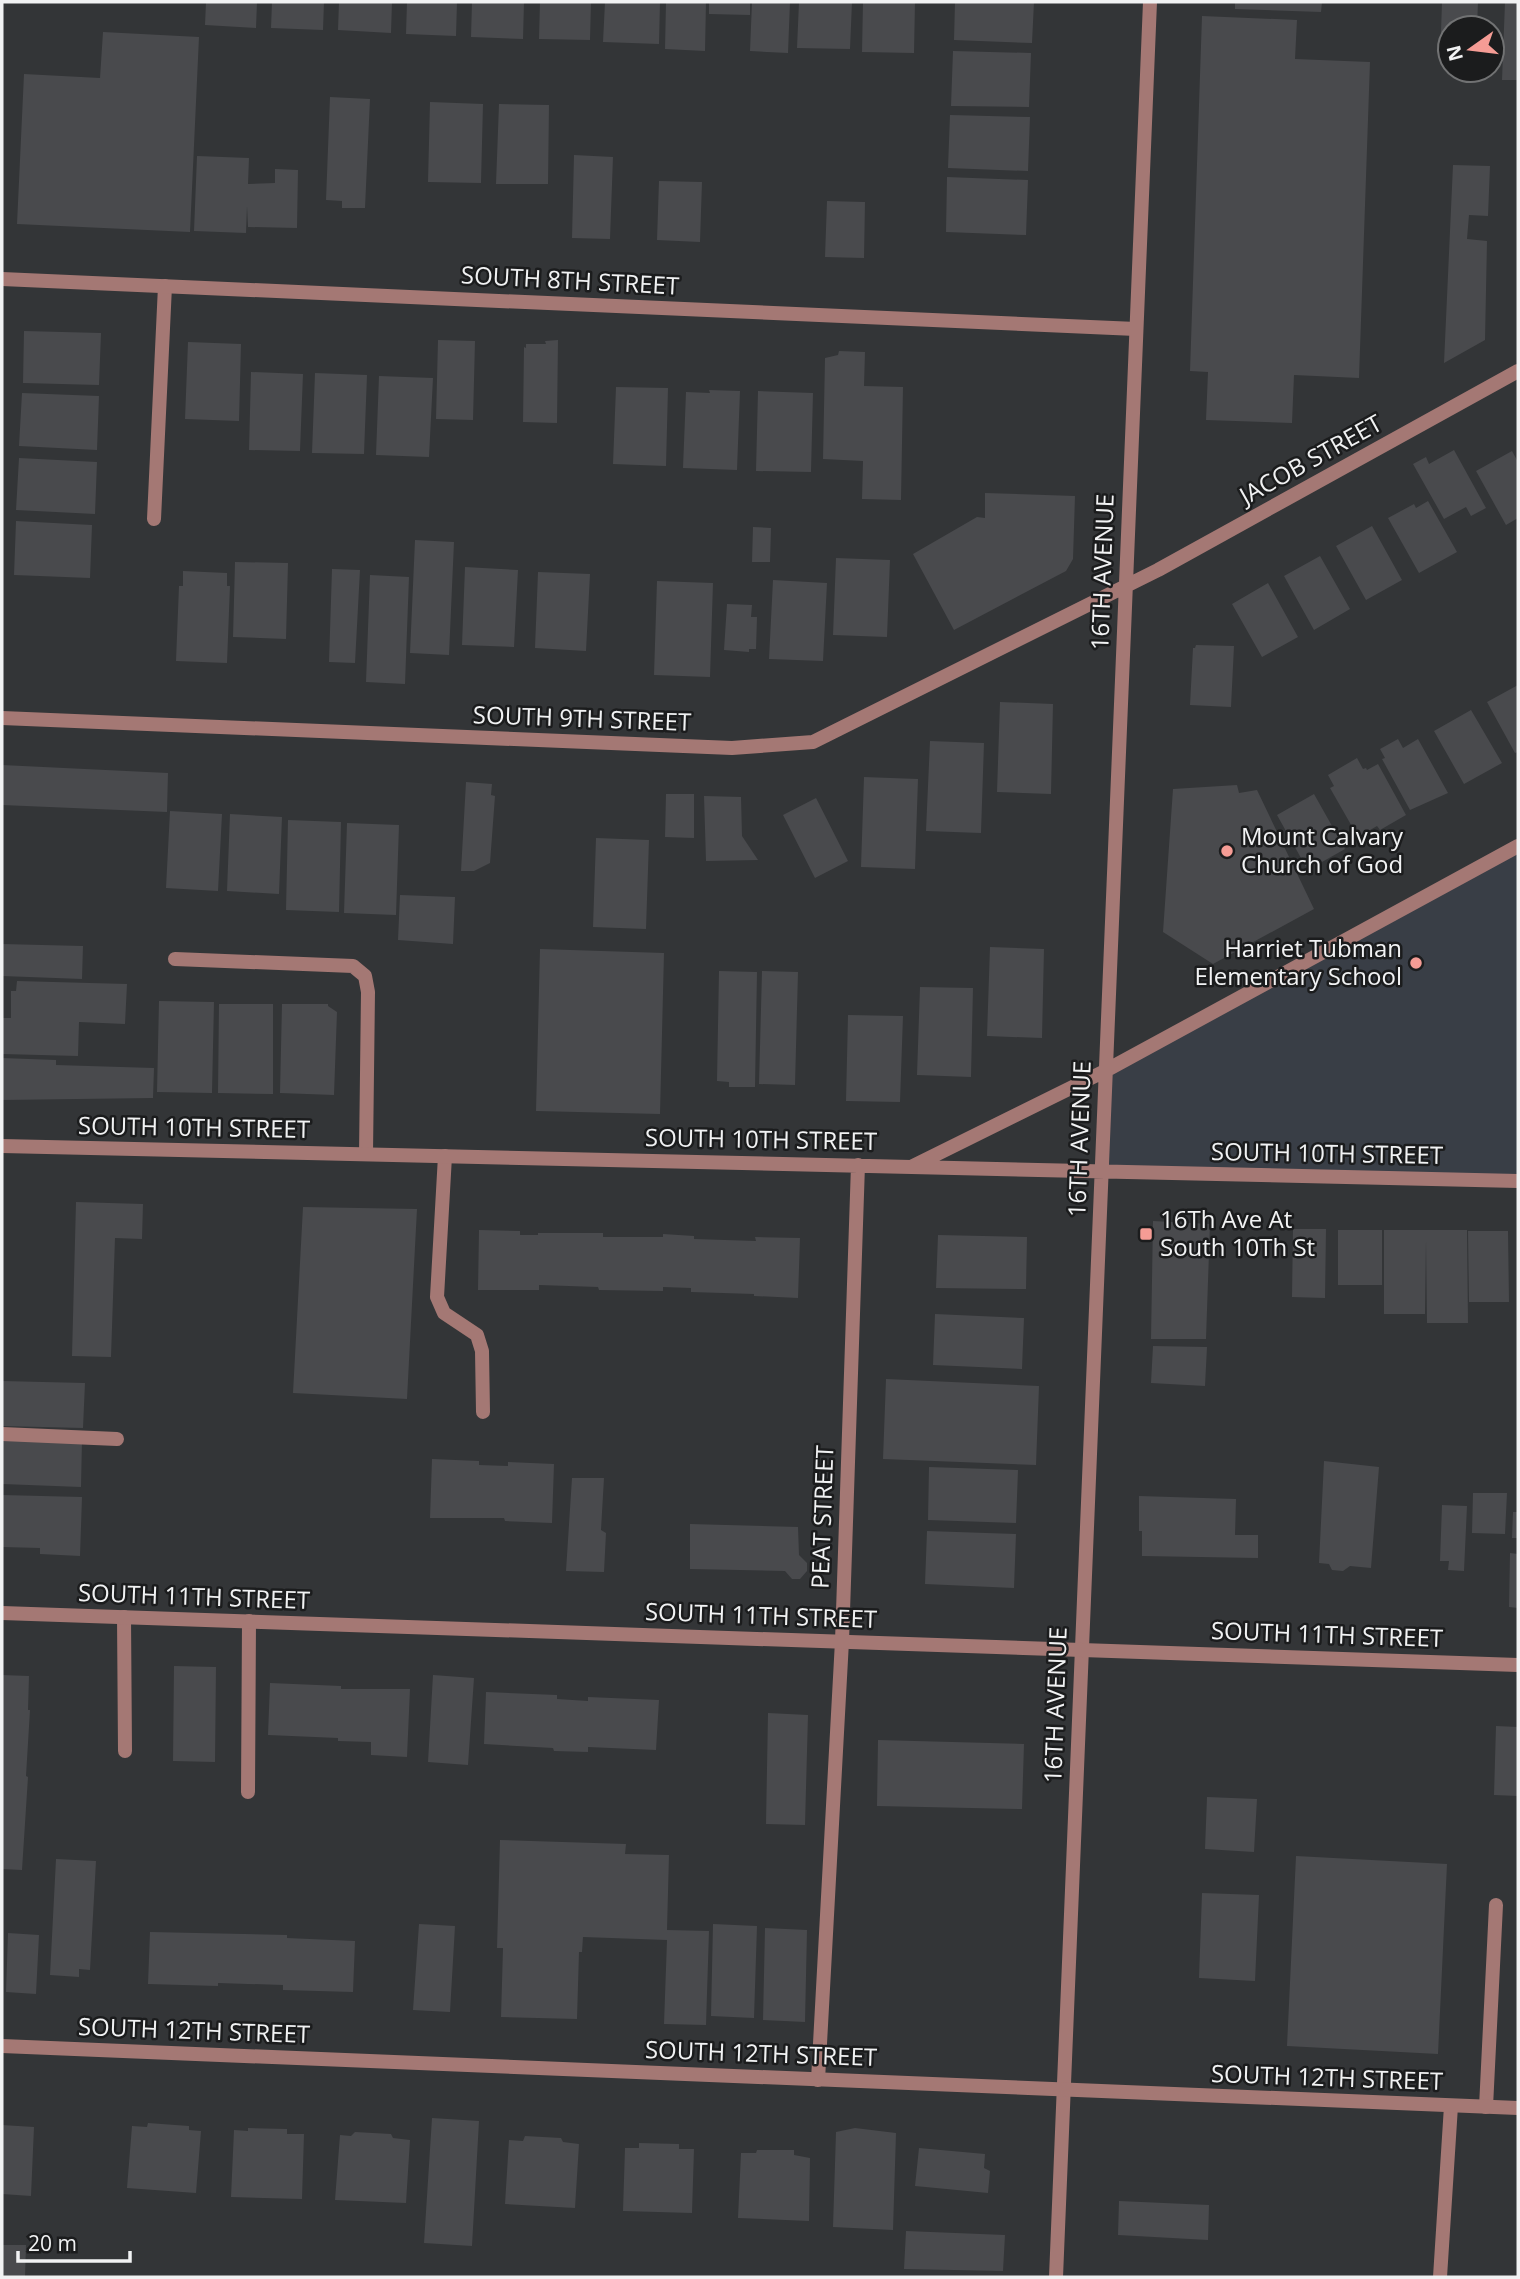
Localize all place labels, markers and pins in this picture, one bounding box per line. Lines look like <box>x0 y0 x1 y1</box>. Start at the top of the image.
place label: Mount Calvary Church of God <box>1241 819 1404 880</box>
marker: Mount Calvary Church of God <box>1219 843 1235 859</box>
place label: Harriet Tubman Elementary School <box>1194 931 1402 992</box>
marker: Harriet Tubman Elementary School <box>1408 955 1424 971</box>
place label: 16Th Ave At South 10Th St <box>1160 1202 1315 1263</box>
marker: 16Th Ave At South 10Th St <box>1138 1226 1154 1242</box>

